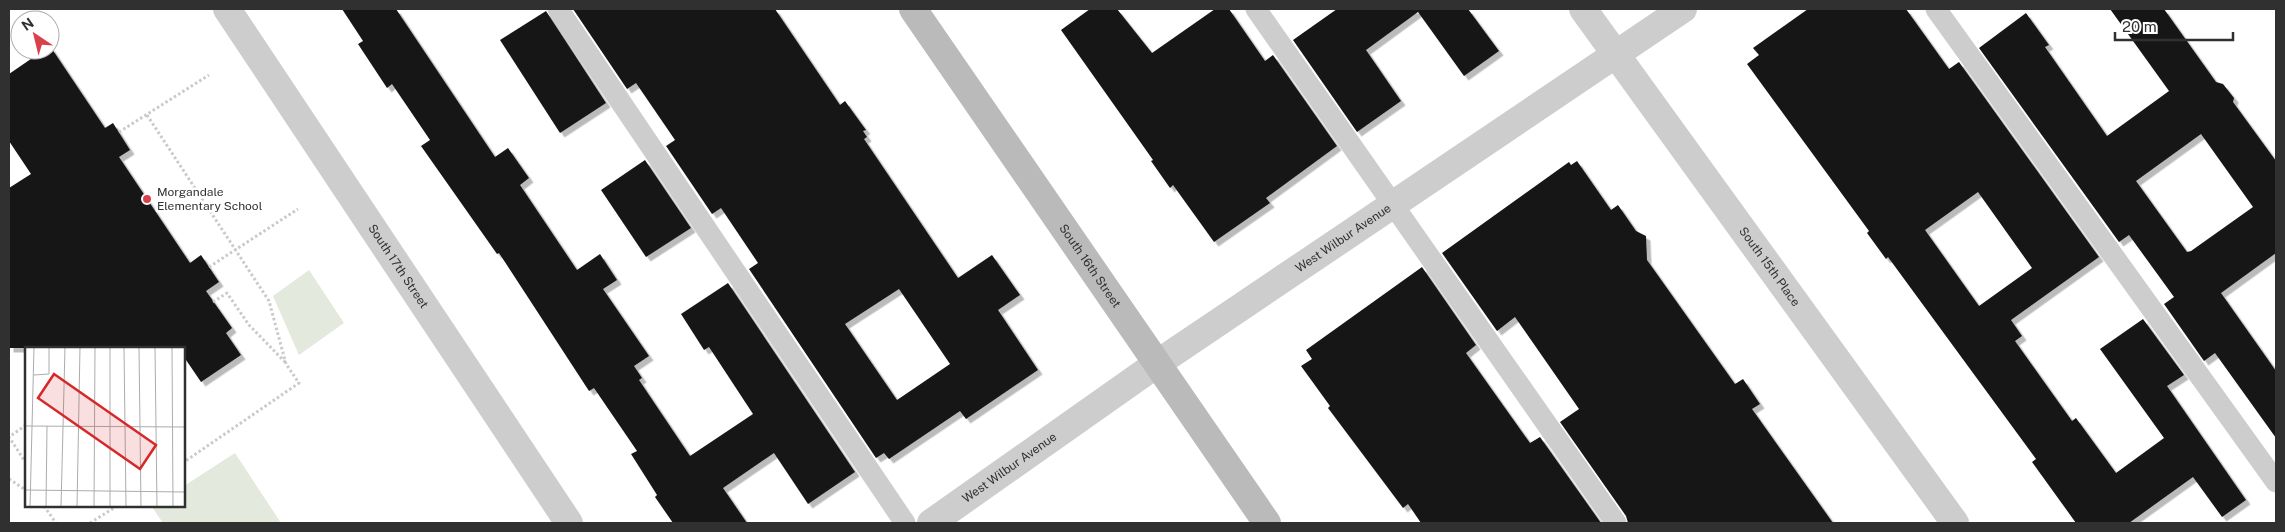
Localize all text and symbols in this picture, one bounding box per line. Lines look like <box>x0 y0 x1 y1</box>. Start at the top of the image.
north arrow <box>10 10 60 60</box>
scale bar <box>2115 10 2232 42</box>
text: N <box>18 15 37 34</box>
text: 20 m <box>2122 18 2157 35</box>
place label: Morgandale Elementary School <box>157 185 263 213</box>
marker: Morgandale Elementary School <box>141 193 153 205</box>
street label: West Wilbur Avenue <box>1293 201 1394 275</box>
street label: South 17th Street <box>365 222 431 311</box>
street label: South 16th Street <box>1056 222 1124 311</box>
street label: South 15th Place <box>1736 224 1803 309</box>
inset map <box>25 347 185 507</box>
street label: West Wilbur Avenue <box>960 430 1059 506</box>

